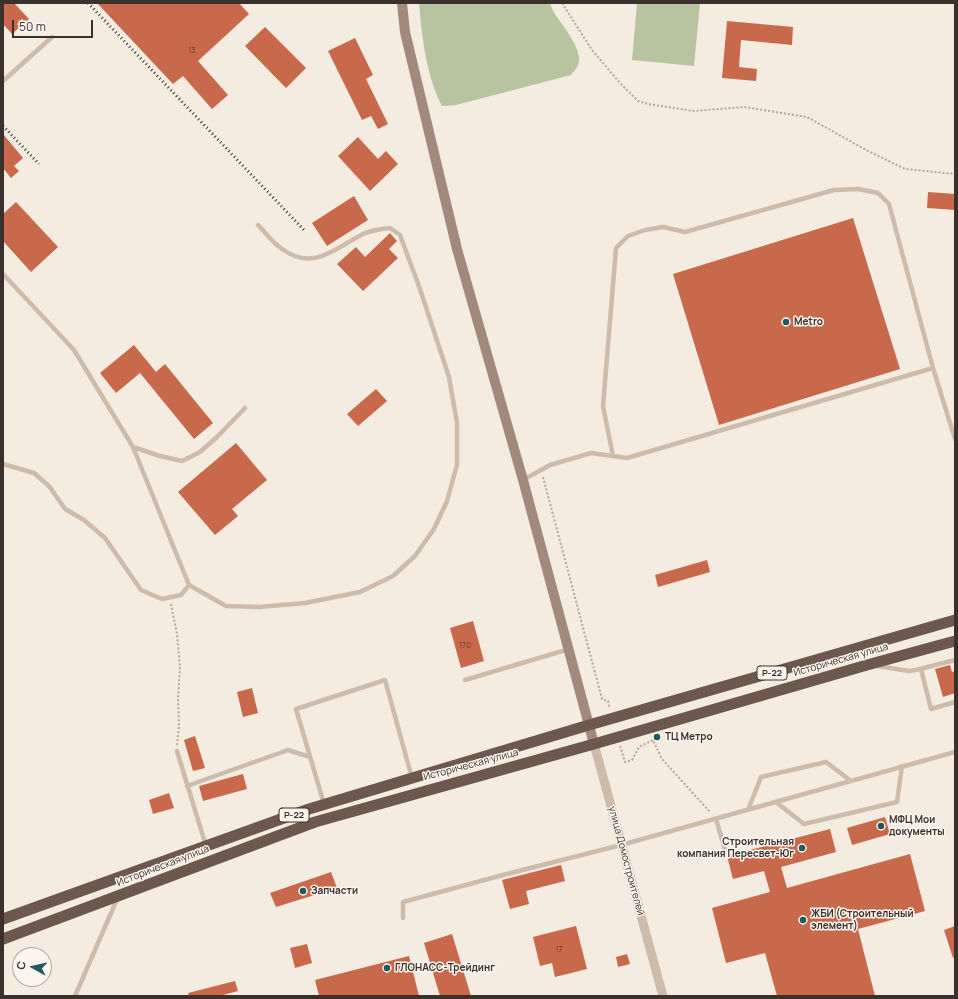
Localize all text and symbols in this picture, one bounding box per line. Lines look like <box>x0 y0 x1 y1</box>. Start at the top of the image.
scale bar <box>14 12 95 38</box>
text: 50 m <box>19 18 46 35</box>
house number: 13 <box>188 46 196 56</box>
place label: Metro <box>794 316 823 328</box>
marker: Metro <box>781 317 791 327</box>
house number: 170 <box>459 641 471 651</box>
street label: Историческая улица <box>792 641 890 679</box>
road number: Р-22 <box>757 666 787 680</box>
place label: ТЦ Метро <box>665 731 713 743</box>
marker: ТЦ Метро <box>652 732 662 742</box>
street label: Историческая улица <box>422 747 520 783</box>
street label: улица Домостроителей <box>606 805 646 917</box>
road number: Р-22 <box>279 808 309 822</box>
place label: МФЦ Мои документы <box>889 814 945 838</box>
marker: МФЦ Мои документы <box>876 821 886 831</box>
place label: Строительная компания Пересвет-Юг <box>677 836 794 860</box>
street label: Историческая улица <box>115 843 211 889</box>
marker: Строительная компания Пересвет-Юг <box>797 843 807 853</box>
place label: Запчасти <box>311 885 358 897</box>
marker: Запчасти <box>298 886 308 896</box>
place label: ЖБИ (Строительный элемент) <box>811 908 913 932</box>
marker: ЖБИ (Строительный элемент) <box>798 915 808 925</box>
house number: 17 <box>555 945 563 955</box>
north arrow <box>12 947 52 987</box>
text: С <box>13 960 29 970</box>
place label: ГЛОНАСС-Трейдинг <box>395 962 495 974</box>
marker: ГЛОНАСС-Трейдинг <box>382 963 392 973</box>

